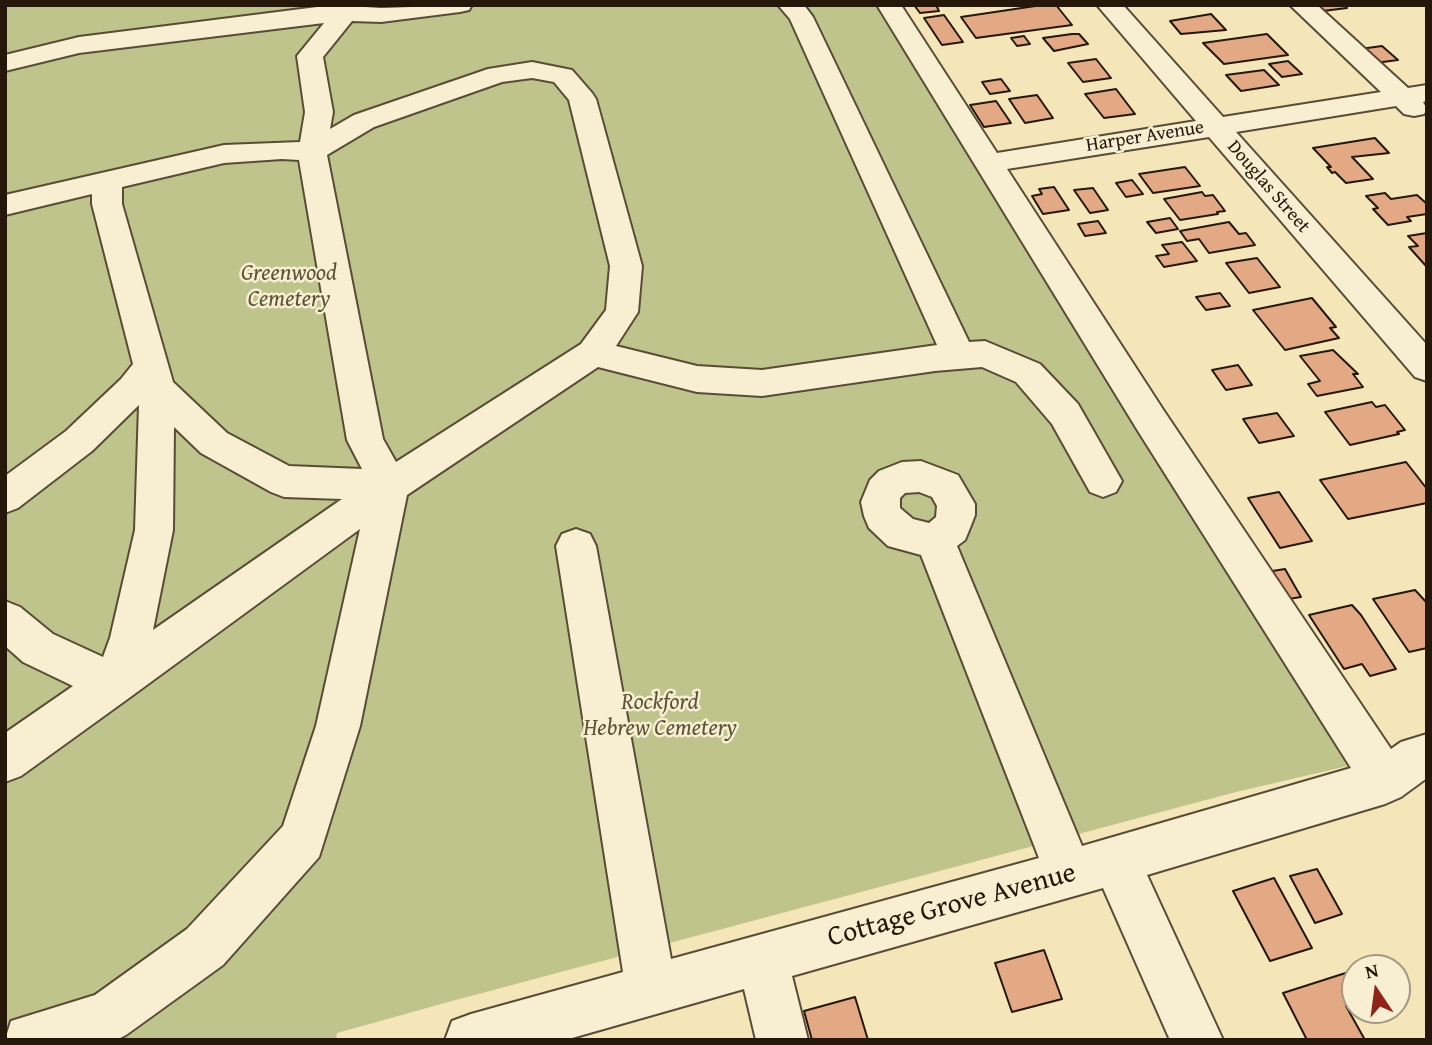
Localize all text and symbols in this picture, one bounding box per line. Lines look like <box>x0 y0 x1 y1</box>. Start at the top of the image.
street label: Harper Avenue <box>1084 116 1206 158</box>
street label: Douglas Street <box>1222 136 1314 238</box>
park label: Greenwood Cemetery <box>241 260 337 314</box>
park label: Rockford Hebrew Cemetery <box>583 689 737 743</box>
street label: Cottage Grove Avenue <box>824 857 1080 955</box>
north arrow <box>1341 954 1411 1024</box>
text: N <box>1362 955 1381 986</box>

